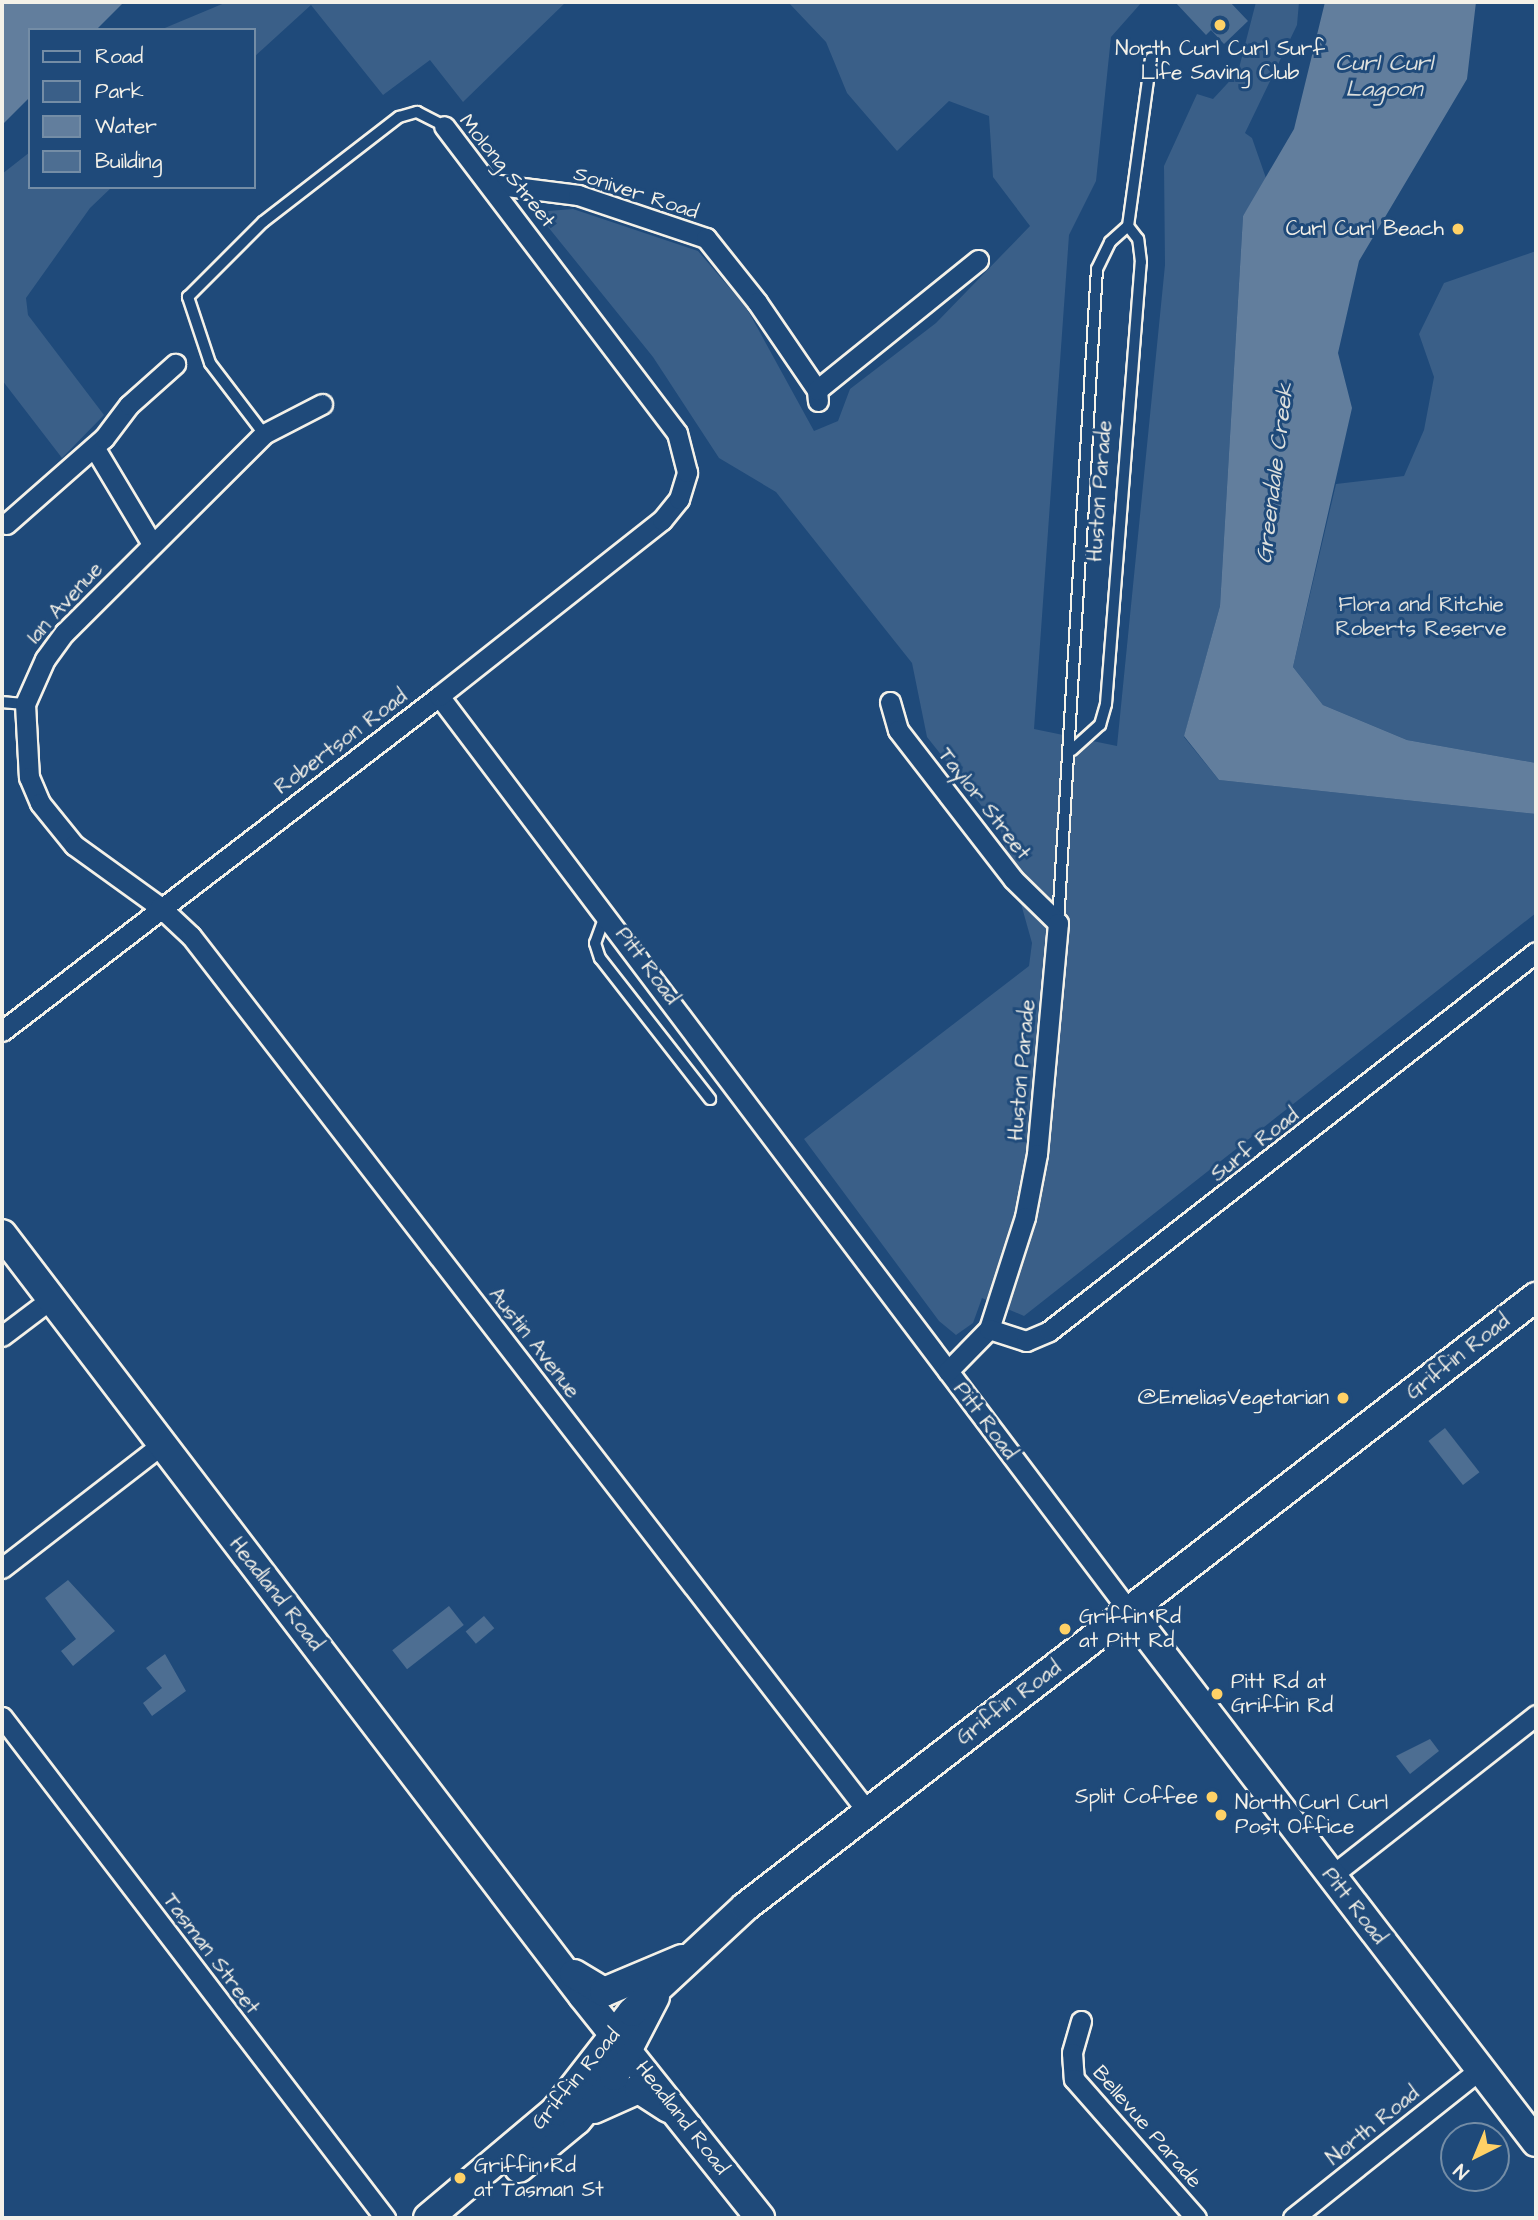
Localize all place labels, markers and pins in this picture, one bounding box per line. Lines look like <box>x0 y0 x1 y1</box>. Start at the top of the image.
marker: North Curl Curl Surf Life Saving Club <box>1212 17 1228 33</box>
place label: North Curl Curl Surf Life Saving Club <box>1115 36 1325 86</box>
place label: Curl Curl Beach <box>1286 216 1444 242</box>
marker: Curl Curl Beach <box>1450 221 1466 237</box>
place label: @EmeliasVegetarian <box>1137 1385 1329 1411</box>
marker: @EmeliasVegetarian <box>1335 1390 1351 1406</box>
place label: Griffin Rd at Pitt Rd <box>1079 1604 1181 1654</box>
marker: Griffin Rd at Pitt Rd <box>1057 1621 1073 1637</box>
place label: Pitt Rd at Griffin Rd <box>1231 1669 1333 1719</box>
marker: Pitt Rd at Griffin Rd <box>1209 1686 1225 1702</box>
place label: Split Coffee <box>1075 1784 1198 1810</box>
marker: Split Coffee <box>1204 1789 1220 1805</box>
place label: North Curl Curl Post Office <box>1235 1790 1388 1840</box>
marker: North Curl Curl Post Office <box>1213 1807 1229 1823</box>
place label: Griffin Rd at Tasman St <box>474 2153 604 2203</box>
marker: Griffin Rd at Tasman St <box>452 2170 468 2186</box>

